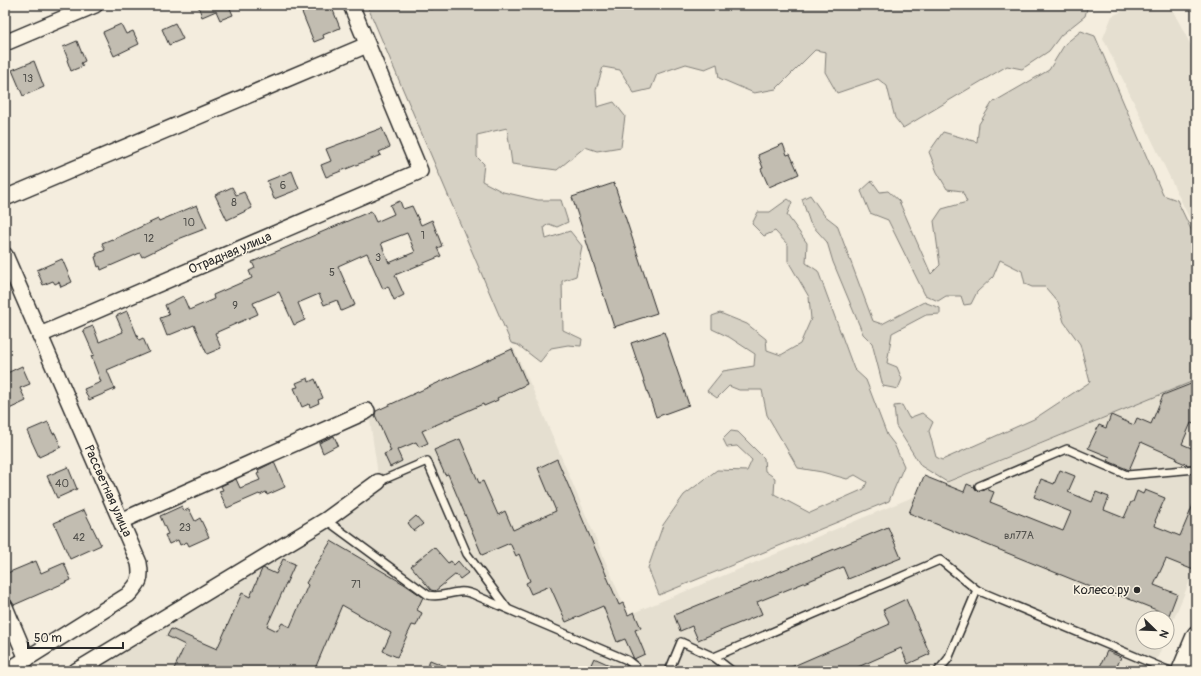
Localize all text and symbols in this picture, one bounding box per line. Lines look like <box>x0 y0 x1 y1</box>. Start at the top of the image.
house number: 13 <box>23 72 33 85</box>
house number: 6 <box>280 179 286 192</box>
house number: 8 <box>231 196 237 209</box>
house number: 10 <box>183 216 195 229</box>
street label: Отрадная улица <box>186 228 274 278</box>
house number: 1 <box>421 229 425 242</box>
house number: 12 <box>144 232 154 245</box>
house number: 3 <box>375 251 381 264</box>
house number: 5 <box>329 266 335 279</box>
house number: 9 <box>232 299 238 312</box>
street label: Рассветная улица <box>81 443 135 539</box>
house number: 40 <box>55 477 69 490</box>
house number: 23 <box>179 521 191 534</box>
house number: вл77А <box>1004 529 1034 542</box>
house number: 42 <box>73 531 85 544</box>
house number: 71 <box>351 578 361 591</box>
place label: Колесо.ру <box>1073 582 1129 598</box>
marker: Колесо.ру <box>1132 585 1142 595</box>
north arrow <box>1135 610 1175 650</box>
scale bar <box>28 624 123 650</box>
text: N <box>1156 628 1171 640</box>
text: 50 m <box>34 631 62 646</box>

